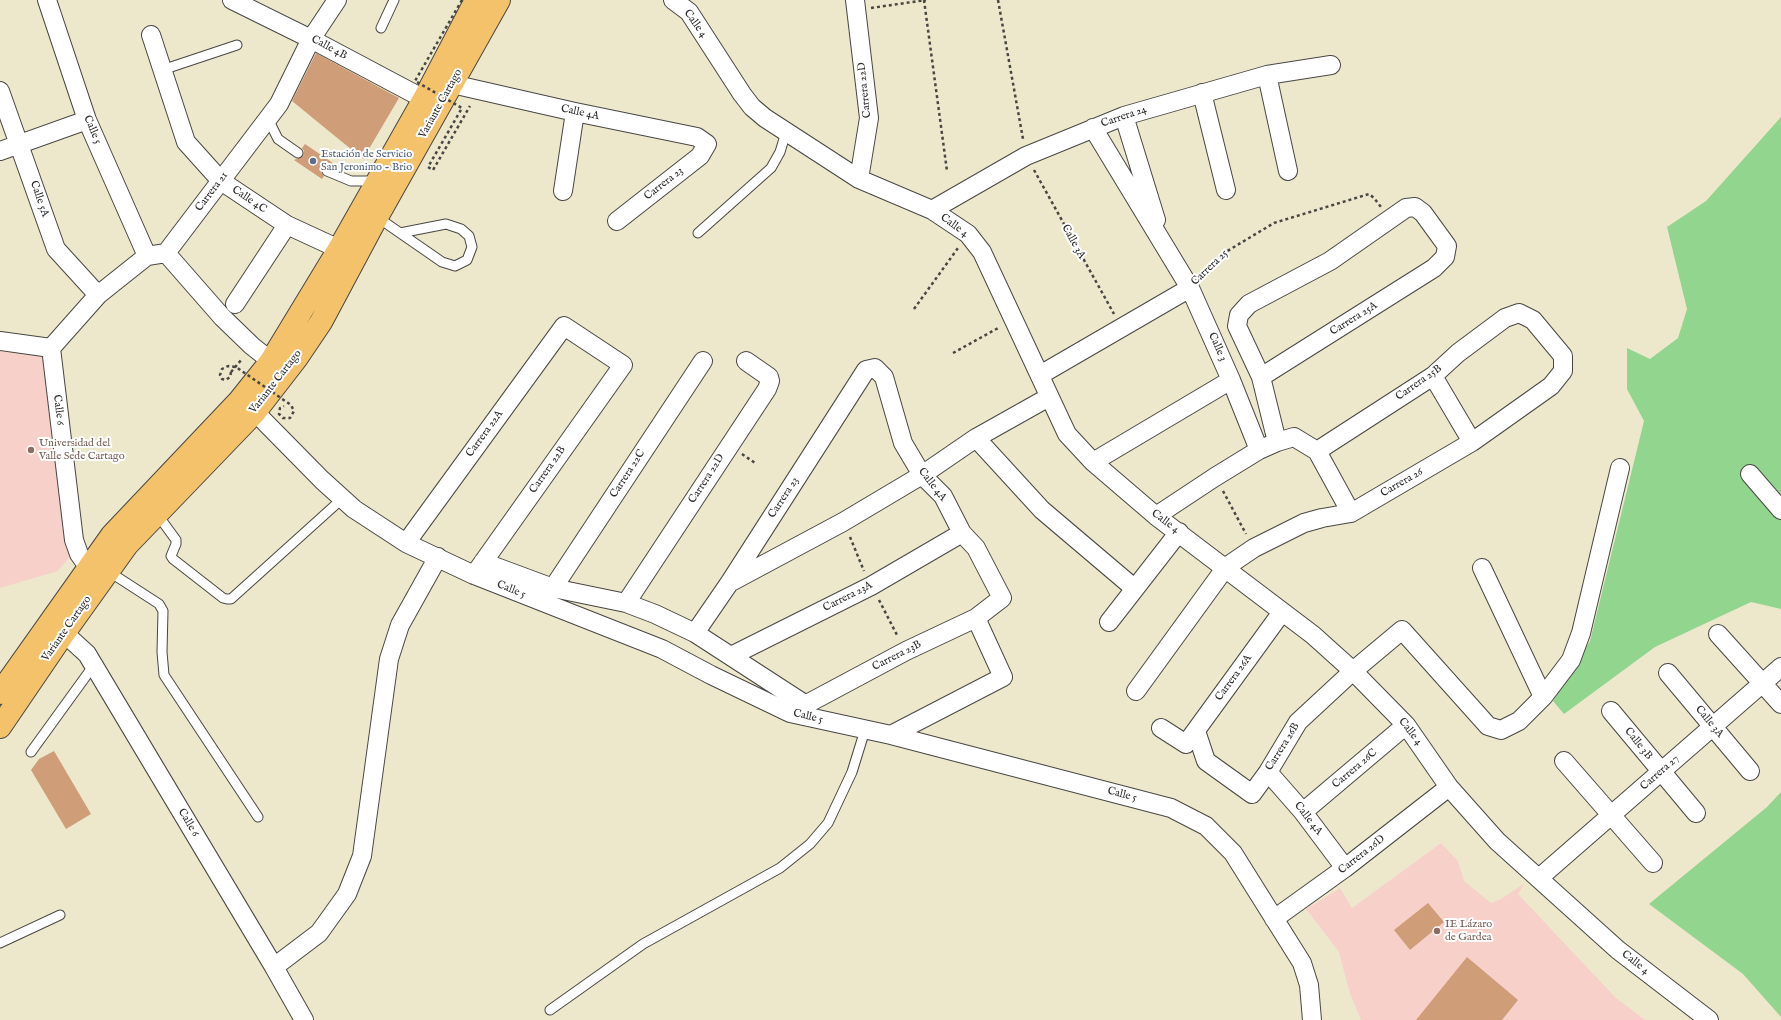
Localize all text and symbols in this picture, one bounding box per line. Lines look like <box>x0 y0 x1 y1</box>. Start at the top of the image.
street label: Calle 4 <box>680 7 710 41</box>
street label: Calle 4B <box>309 33 349 63</box>
street label: Carrera 22D <box>856 61 874 119</box>
street label: Variante Cartago <box>417 67 465 141</box>
street label: Calle 4A <box>560 103 600 123</box>
street label: Carrera 24 <box>1099 103 1149 131</box>
street label: Calle 5 <box>80 114 104 146</box>
place label: Estación de Servicio San Jeronimo - Brio <box>321 148 412 174</box>
marker: Estación de Servicio San Jeronimo - Brio <box>308 156 318 166</box>
street label: Carrera 23 <box>642 165 686 203</box>
street label: Carrera 21 <box>193 170 231 214</box>
street label: Calle 5A <box>27 179 51 219</box>
street label: Calle 4C <box>229 184 269 216</box>
street label: Calle 4 <box>937 211 971 241</box>
street label: Calle 3A <box>1058 222 1088 262</box>
street label: Carrera 25 <box>1189 247 1231 289</box>
street label: Carrera 25A <box>1328 299 1380 339</box>
street label: Calle 3 <box>1205 331 1229 363</box>
street label: Variante Cartago <box>247 348 305 416</box>
street label: Carrera 25B <box>1393 362 1445 404</box>
street label: Calle 6 <box>50 394 66 426</box>
street label: Carrera 22A <box>464 408 506 460</box>
place label: Universidad del Valle Sede Cartago <box>39 437 125 463</box>
street label: Carrera 22B <box>527 444 569 496</box>
marker: Universidad del Valle Sede Cartago <box>26 445 36 455</box>
street label: Carrera 22C <box>607 447 649 501</box>
street label: Carrera 22D <box>686 452 728 506</box>
street label: Calle 4A <box>915 466 949 504</box>
street label: Carrera 26 <box>1378 466 1426 500</box>
street label: Carrera 23 <box>766 475 802 521</box>
street label: Calle 4 <box>1148 507 1182 537</box>
street label: Calle 5 <box>495 578 527 602</box>
street label: Carrera 23A <box>821 579 875 615</box>
street label: Variante Cartago <box>39 594 95 664</box>
street label: Carrera 23B <box>870 638 924 674</box>
street label: Carrera 26A <box>1213 652 1255 704</box>
street label: Calle 3A <box>1692 703 1726 741</box>
street label: Calle 5 <box>792 707 824 727</box>
street label: Calle 4 <box>1395 716 1425 748</box>
street label: Carrera 26B <box>1263 721 1303 773</box>
street label: Calle 3B <box>1621 725 1655 763</box>
street label: Carrera 26C <box>1330 746 1380 792</box>
street label: Carrera 27 <box>1638 753 1682 793</box>
street label: Calle 5 <box>1106 785 1138 805</box>
street label: Calle 4A <box>1291 800 1325 838</box>
street label: Calle 6 <box>174 806 202 840</box>
street label: Carrera 26D <box>1336 833 1388 877</box>
place label: IE Lázaro de Gardea <box>1445 918 1492 944</box>
marker: IE Lázaro de Gardea <box>1432 926 1442 936</box>
street label: Calle 4 <box>1619 948 1651 978</box>

